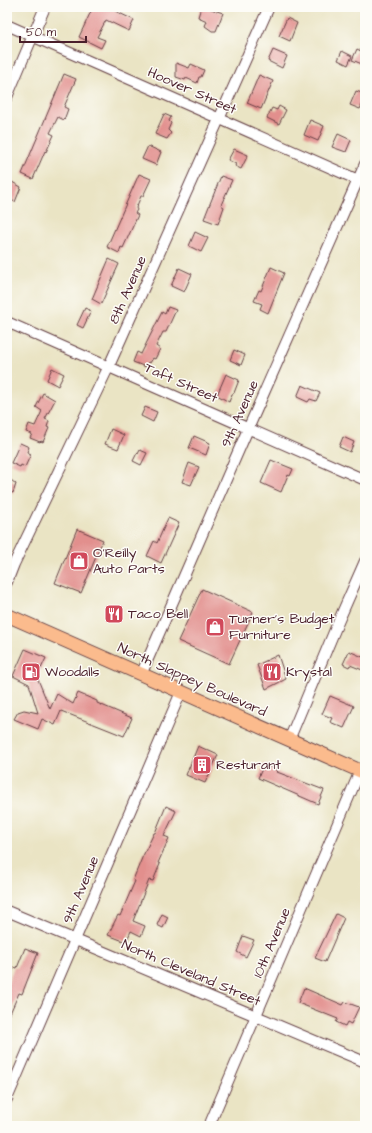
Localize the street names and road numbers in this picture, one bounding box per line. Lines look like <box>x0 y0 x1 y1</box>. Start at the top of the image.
street label: Hoover Street <box>144 62 240 120</box>
street label: 8th Avenue <box>104 252 152 327</box>
street label: Taft Street <box>141 358 221 408</box>
street label: 9th Avenue <box>216 377 264 451</box>
street label: North Slappey Boulevard <box>114 638 270 722</box>
street label: 9th Avenue <box>58 853 104 927</box>
street label: 10th Avenue <box>248 905 296 981</box>
street label: North Cleveland Street <box>118 935 264 1012</box>

